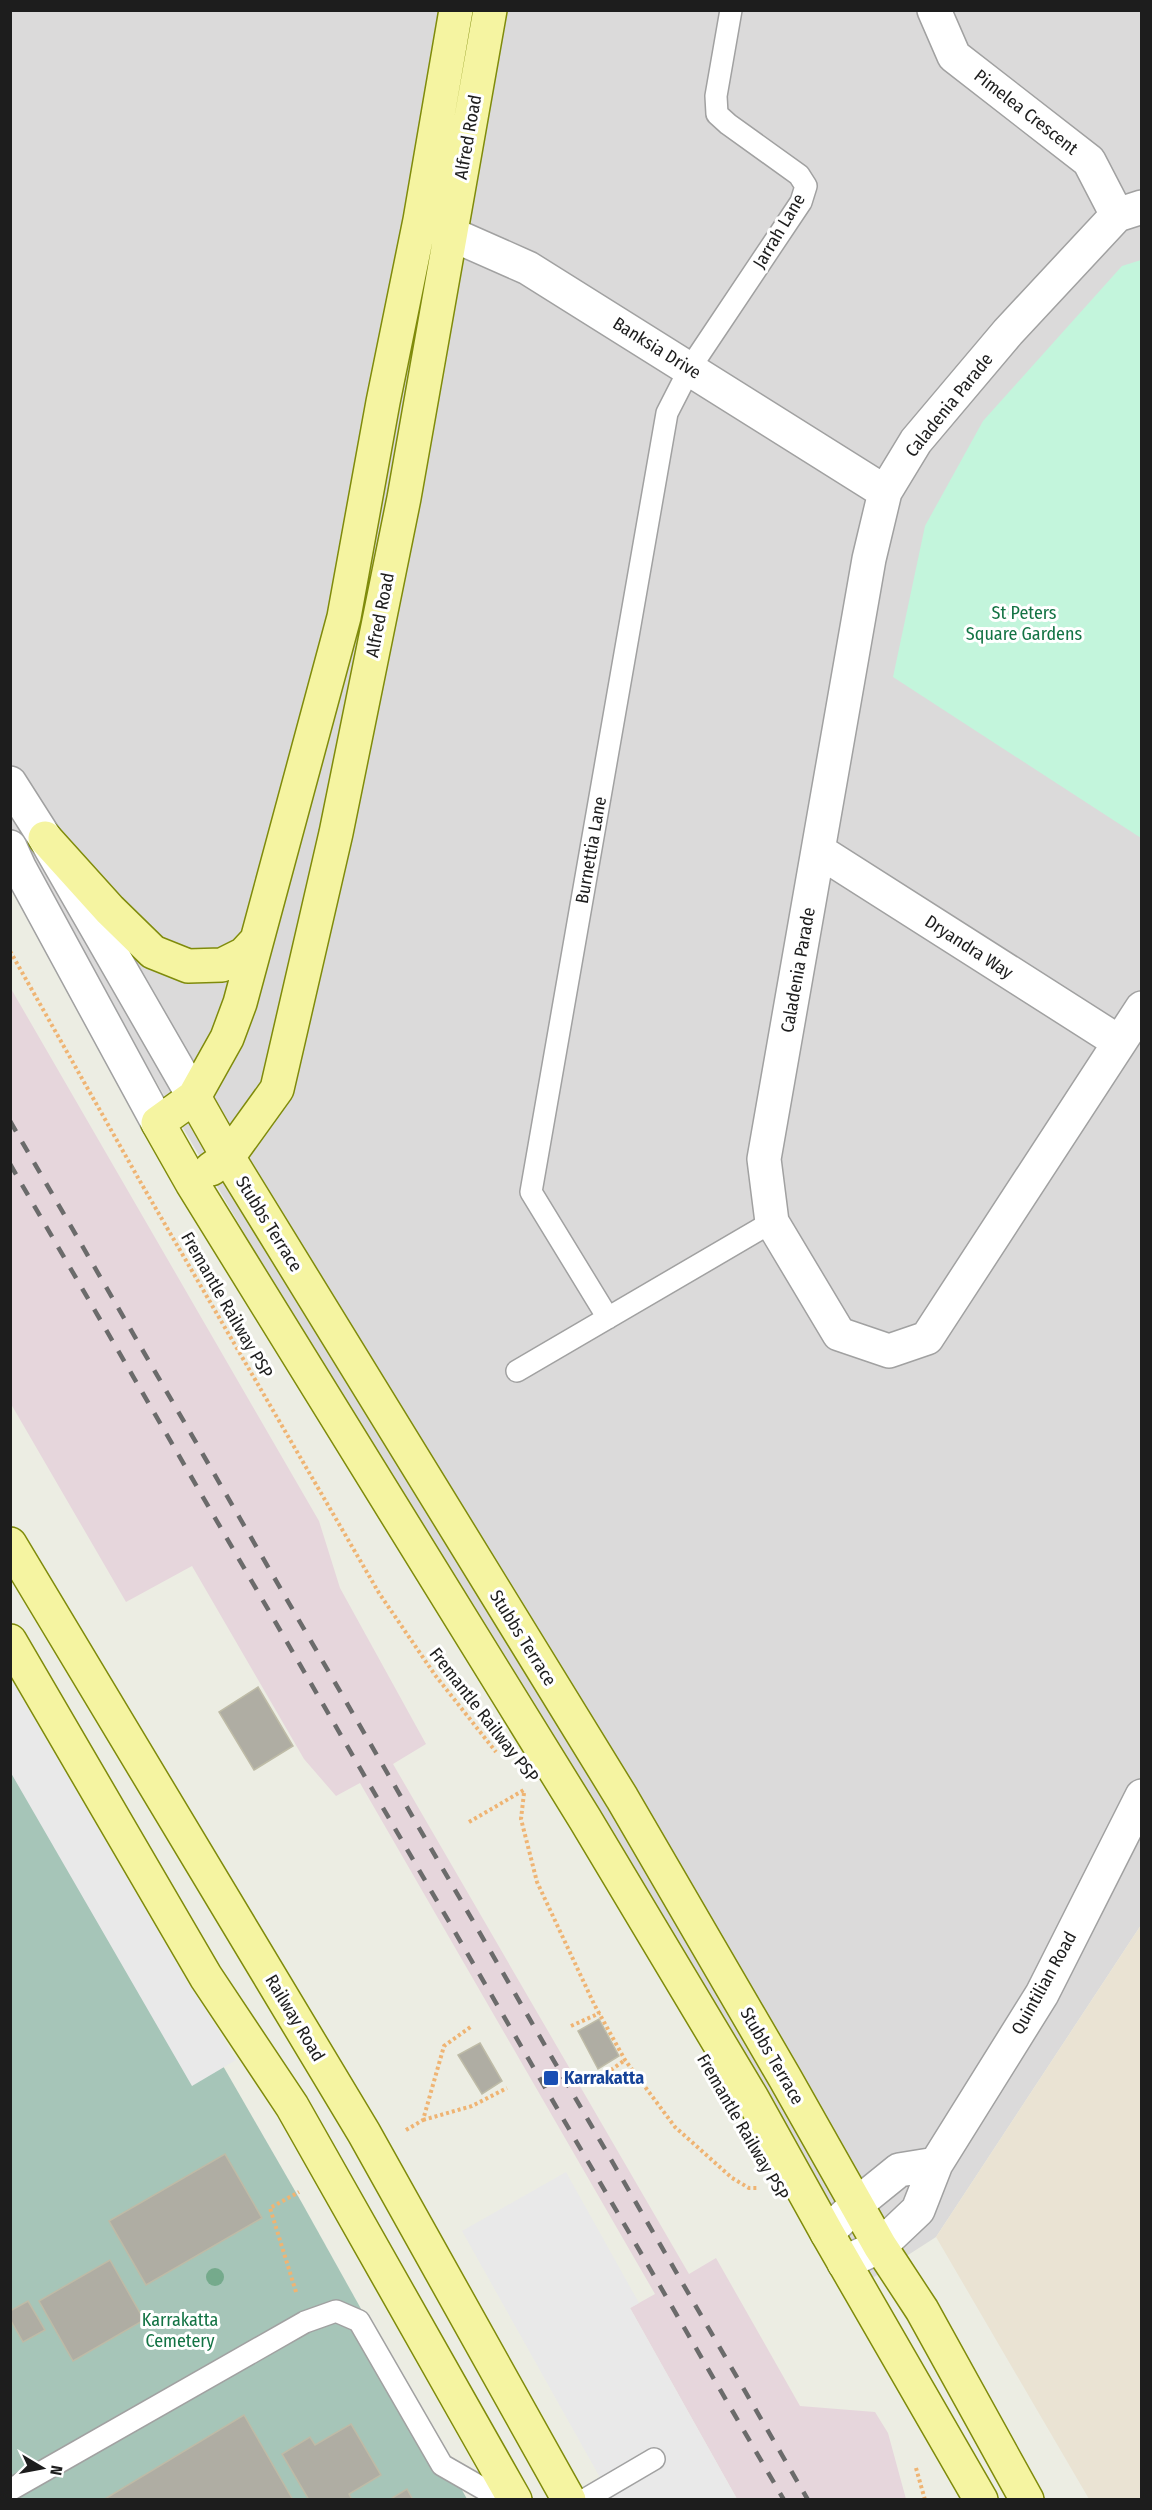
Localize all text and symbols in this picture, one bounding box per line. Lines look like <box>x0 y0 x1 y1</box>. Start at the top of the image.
street label: Pimelea Crescent <box>970 65 1082 160</box>
street label: Alfred Road <box>450 93 486 181</box>
street label: Jarrah Lane <box>748 190 810 272</box>
street label: Banksia Drive <box>609 312 705 384</box>
street label: Caladenia Parade <box>900 349 998 461</box>
street label: Alfred Road <box>361 571 399 659</box>
park label: St Peters Square Gardens <box>966 602 1082 645</box>
street label: Burnettia Lane <box>571 795 611 905</box>
street label: Caladenia Parade <box>776 905 820 1034</box>
street label: Dryandra Way <box>921 910 1017 984</box>
street label: Stubbs Terrace <box>231 1172 307 1276</box>
street label: Fremantle Railway PSP <box>176 1228 278 1382</box>
street label: Stubbs Terrace <box>485 1586 561 1690</box>
street label: Fremantle Railway PSP <box>425 1643 543 1787</box>
street label: Quintilian Road <box>1007 1928 1081 2038</box>
street label: Railway Road <box>260 1971 330 2065</box>
street label: Stubbs Terrace <box>735 2003 809 2109</box>
street label: Fremantle Railway PSP <box>692 2050 794 2204</box>
place label: Karrakatta <box>564 2067 644 2089</box>
marker: Karrakatta <box>542 2069 560 2087</box>
park label: Karrakatta Cemetery <box>142 2309 218 2352</box>
north arrow <box>12 2438 72 2498</box>
text: N <box>46 2464 66 2477</box>

